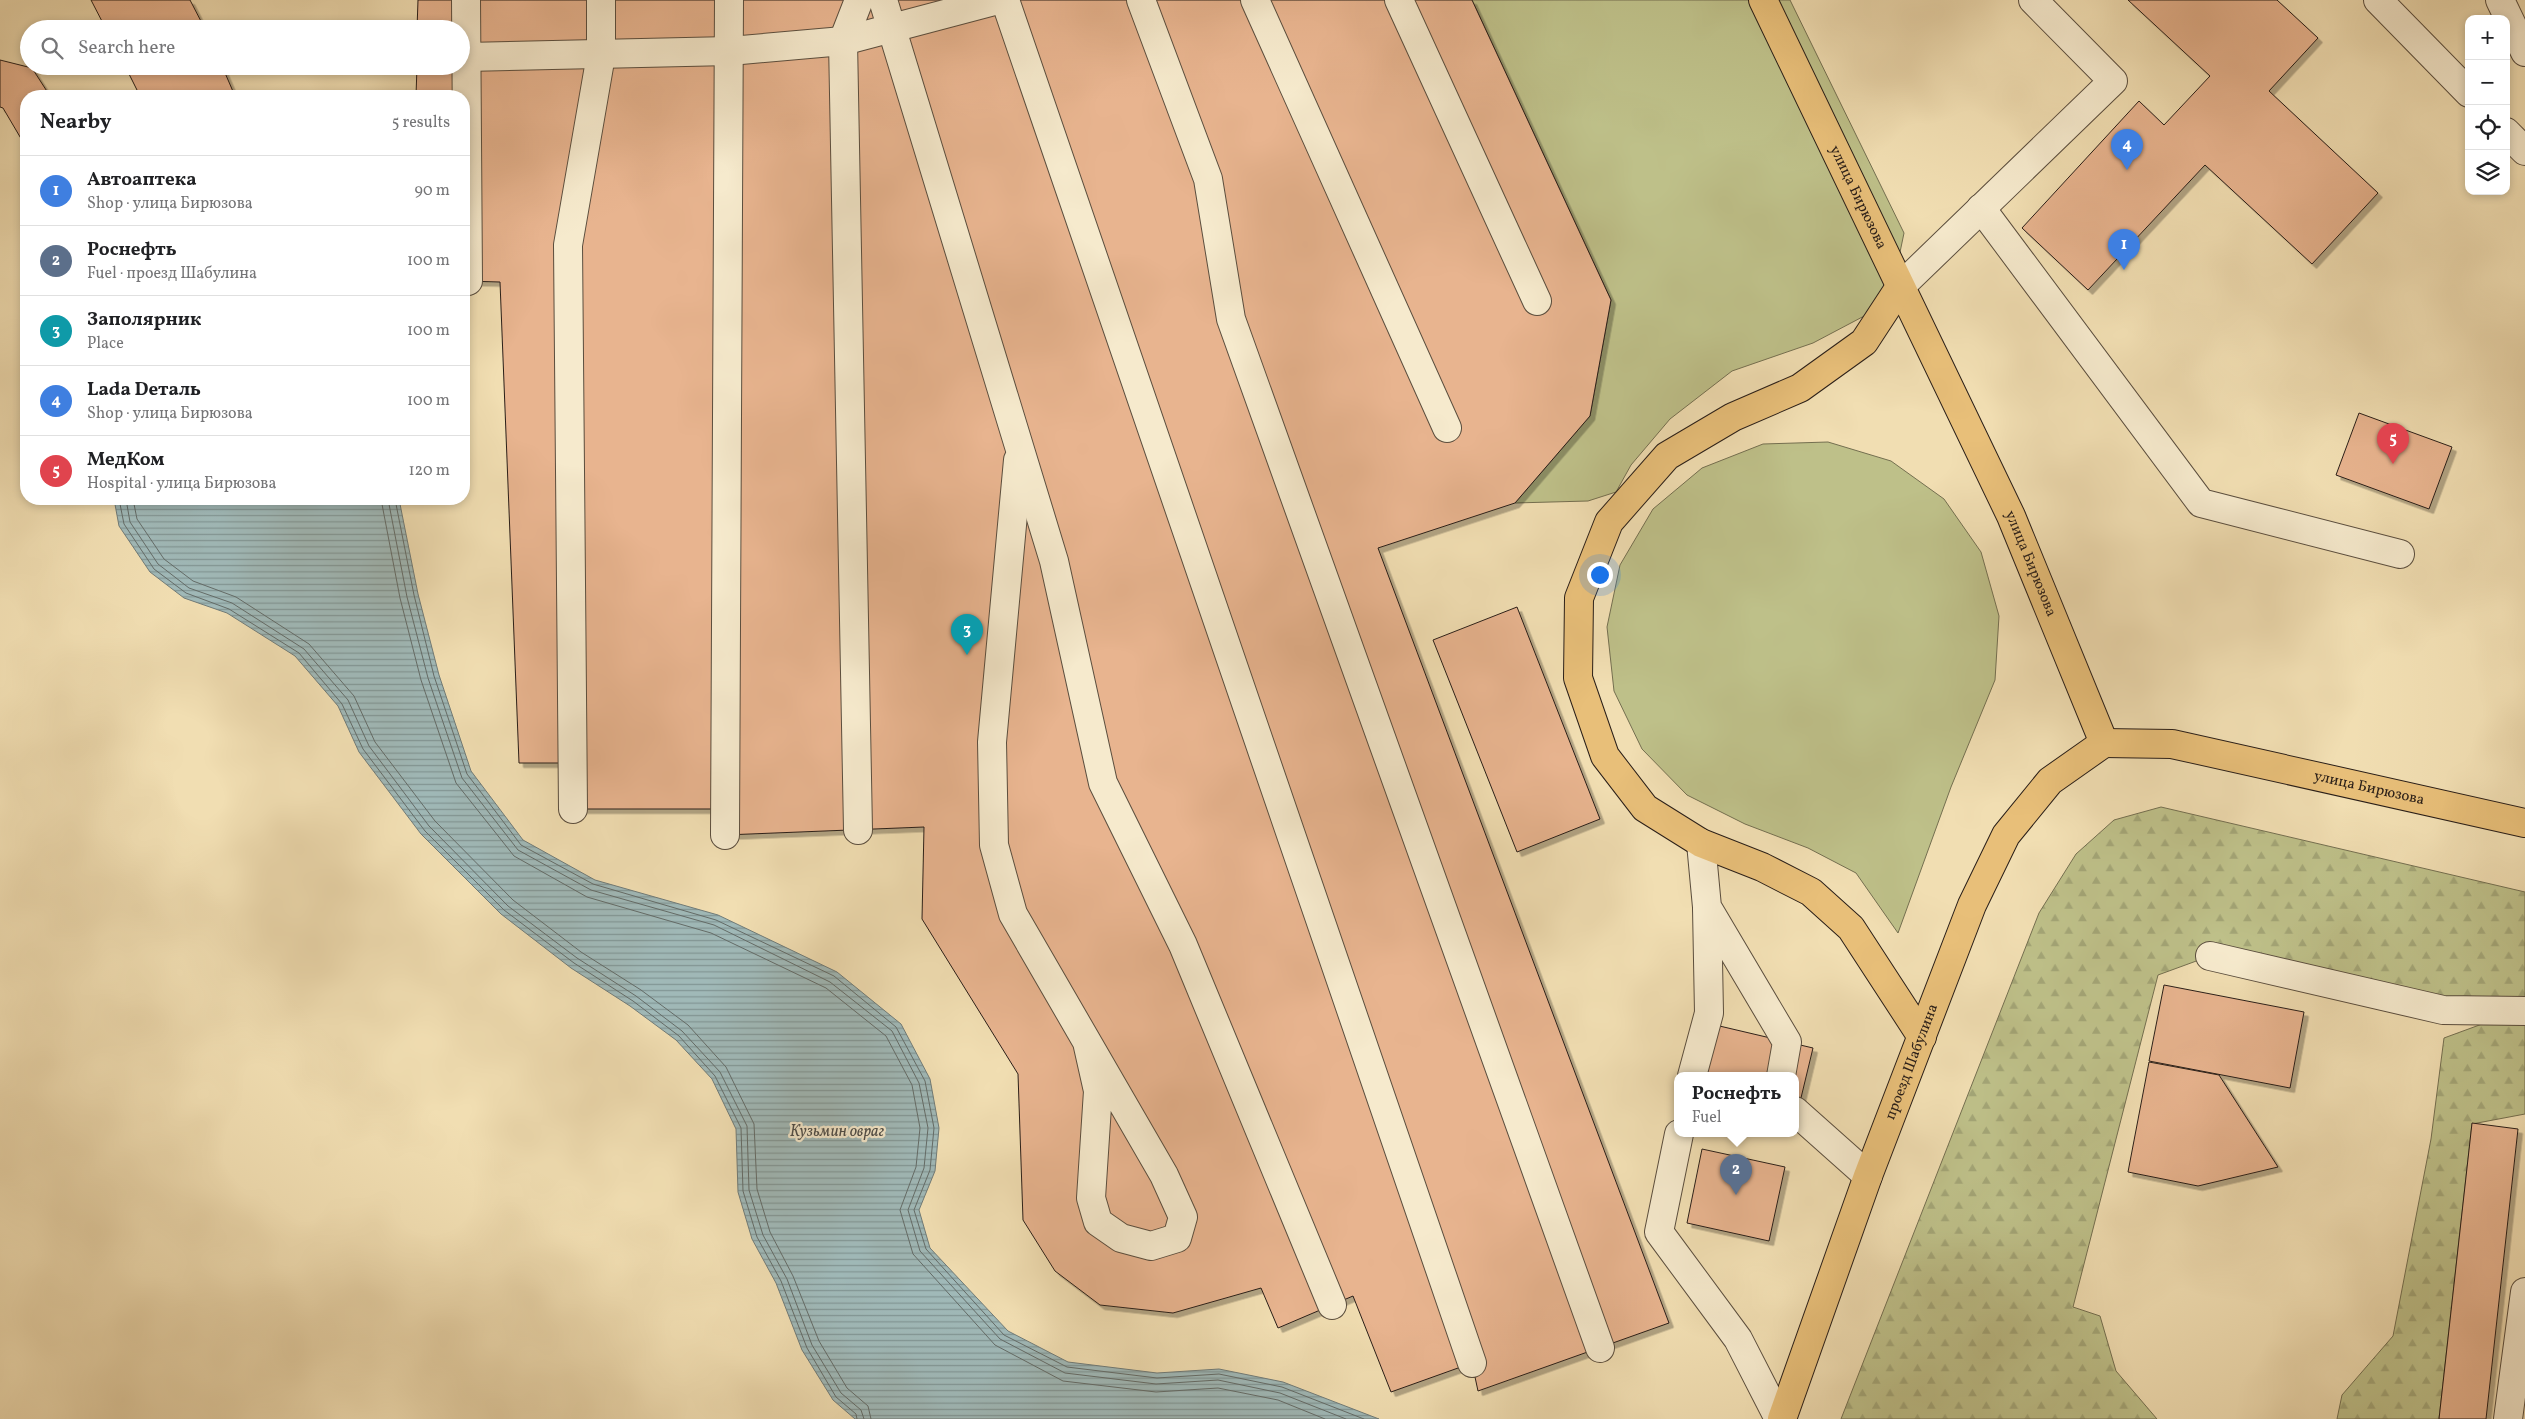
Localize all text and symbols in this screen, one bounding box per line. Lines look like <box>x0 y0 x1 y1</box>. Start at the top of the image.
map controls <box>2465 15 2510 195</box>
button: + <box>2465 15 2510 60</box>
search box <box>20 20 470 75</box>
icon: search <box>38 34 66 62</box>
text: Search here <box>78 35 175 61</box>
button: − <box>2465 60 2510 105</box>
button: locate <box>2465 105 2510 150</box>
text: Nearby <box>40 108 111 137</box>
text: 5 results <box>392 112 450 134</box>
pin: 4 <box>2111 129 2143 170</box>
street label: улица Бирюзова <box>1824 142 1892 253</box>
button: layers <box>2465 150 2510 195</box>
text: Автоаптека <box>87 167 197 193</box>
text: 1 <box>53 180 59 202</box>
text: 90 m <box>414 180 450 202</box>
text: Shop · улица Бирюзова <box>87 193 253 215</box>
pin: 1 <box>2108 229 2140 270</box>
text: Роснефть <box>87 237 177 263</box>
text: 2 <box>52 250 60 272</box>
text: 100 m <box>407 250 450 272</box>
text: Fuel · проезд Шабулина <box>87 263 257 285</box>
text: Заполярник <box>87 307 201 333</box>
text: 3 <box>52 320 60 342</box>
text: 100 m <box>407 320 450 342</box>
text: Place <box>87 333 124 355</box>
text: Lada Dеталь <box>87 377 201 403</box>
text: 4 <box>51 390 61 412</box>
text: 100 m <box>407 390 450 412</box>
text: Shop · улица Бирюзова <box>87 403 253 425</box>
pin: 5 <box>2377 423 2409 464</box>
text: МедКом <box>87 447 165 473</box>
text: 5 <box>52 460 60 482</box>
text: 120 m <box>408 460 450 482</box>
text: Hospital · улица Бирюзова <box>87 473 276 495</box>
street label: улица Бирюзова <box>1999 507 2062 620</box>
your location <box>1587 562 1613 588</box>
pin: 3 <box>951 614 983 655</box>
street label: улица Бирюзова <box>2312 766 2426 811</box>
street label: проезд Шабулина <box>1880 1001 1944 1123</box>
popup <box>1674 1072 1799 1137</box>
text: Роснефть <box>1692 1081 1781 1107</box>
text: Fuel <box>1692 1107 1722 1129</box>
water label: Кузьмин овраг <box>790 1121 884 1143</box>
pin: 2 <box>1720 1154 1752 1195</box>

